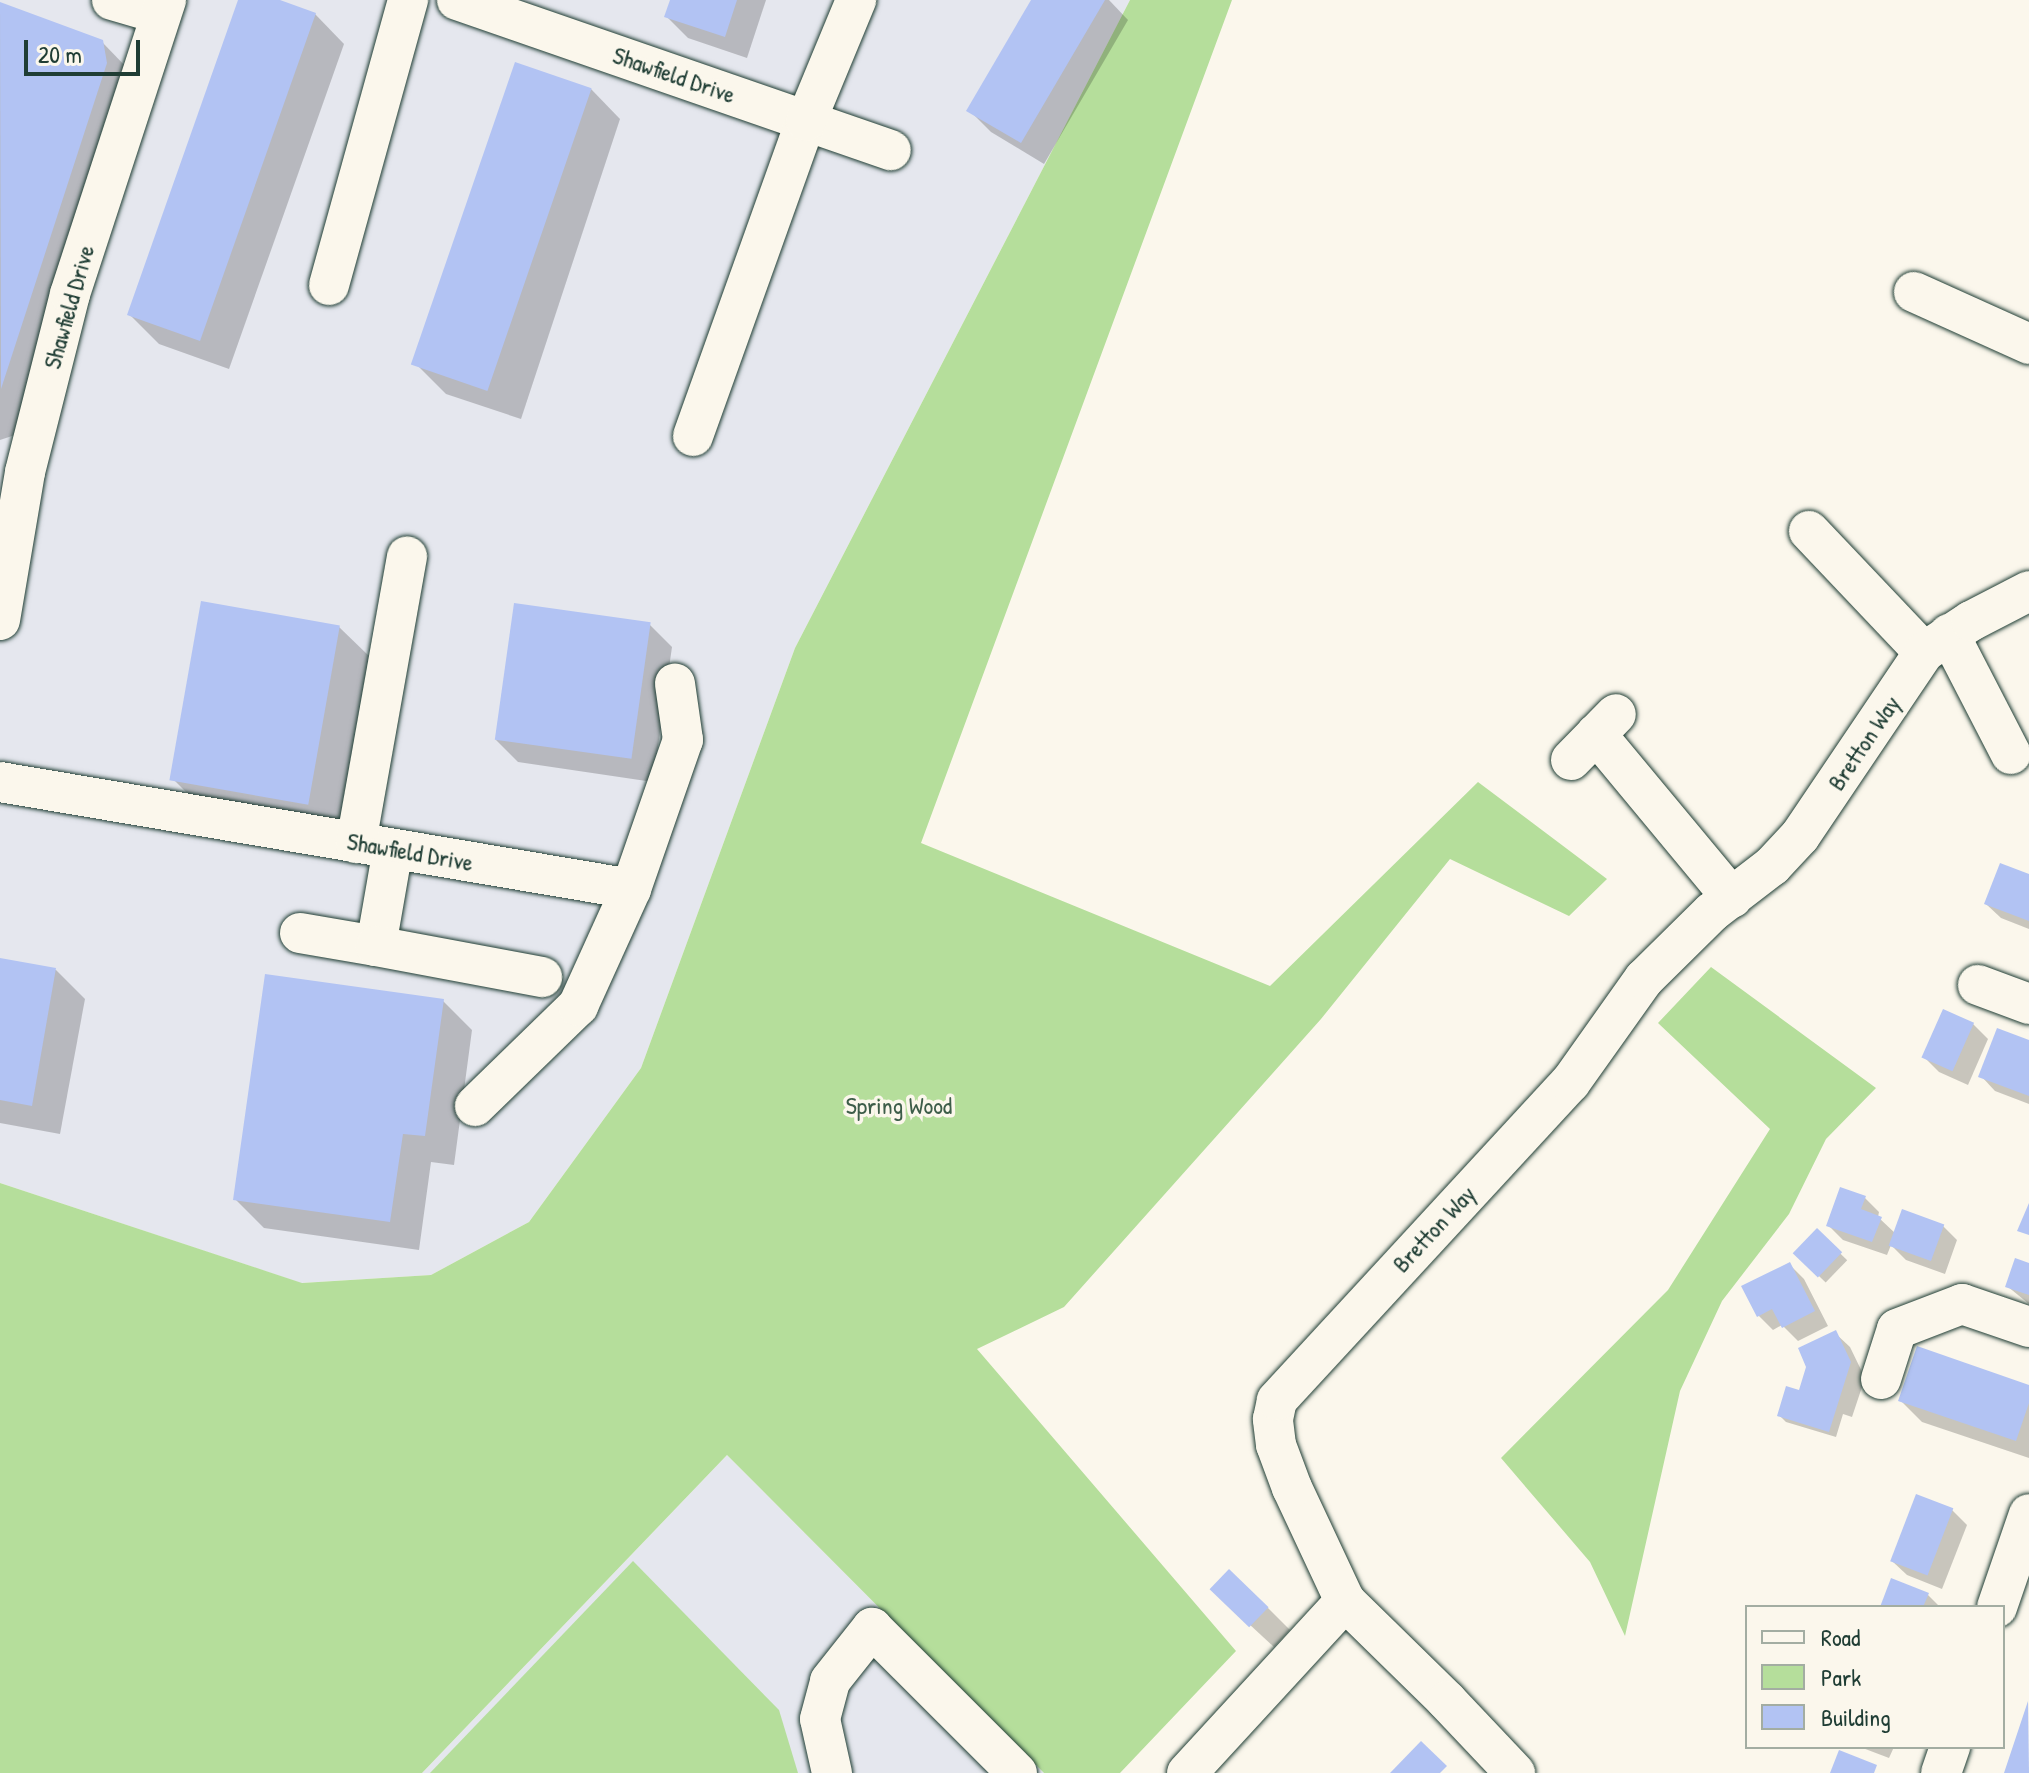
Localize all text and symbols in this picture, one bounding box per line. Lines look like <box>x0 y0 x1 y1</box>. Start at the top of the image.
scale bar <box>28 24 144 74</box>
text: 20 m <box>38 38 82 70</box>
street label: Shawfield Drive <box>609 41 739 109</box>
street label: Shawfield Drive <box>38 242 100 372</box>
street label: Bretton Way <box>1822 690 1906 796</box>
street label: Shawfield Drive <box>345 827 475 877</box>
park label: Spring Wood <box>846 1092 952 1120</box>
street label: Bretton Way <box>1387 1180 1481 1278</box>
legend <box>1745 1605 2005 1749</box>
text: Road <box>1821 1621 1860 1653</box>
text: Park <box>1821 1661 1861 1693</box>
text: Building <box>1821 1701 1891 1733</box>

